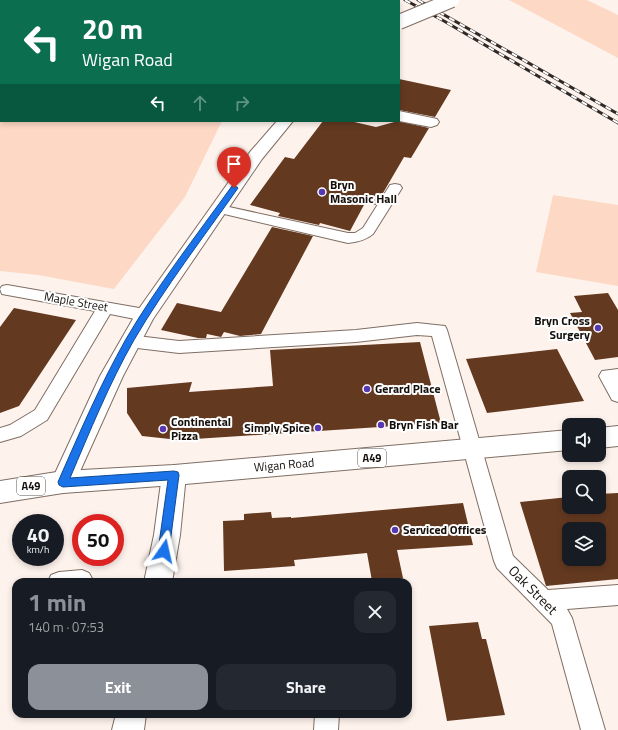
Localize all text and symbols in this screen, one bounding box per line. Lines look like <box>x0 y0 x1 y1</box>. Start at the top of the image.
text: 20 m <box>82 7 143 50</box>
icon: left <box>16 16 68 68</box>
text: Wigan Road <box>82 46 173 73</box>
icon: left <box>147 92 169 114</box>
icon: ahead <box>189 92 211 114</box>
icon: right <box>231 92 253 114</box>
pin <box>217 147 251 188</box>
icon: arrive <box>223 153 245 175</box>
place label: Bryn Masonic Hall <box>330 175 397 208</box>
marker: Bryn Masonic Hall <box>317 187 327 197</box>
street label: Maple Street <box>43 287 110 317</box>
place label: Bryn Cross Surgery <box>534 311 590 344</box>
marker: Bryn Cross Surgery <box>593 323 603 333</box>
place label: Gerard Place <box>375 379 441 398</box>
marker: Gerard Place <box>362 384 372 394</box>
place label: Continental Pizza <box>171 412 231 445</box>
place label: Bryn Fish Bar <box>389 415 459 434</box>
place label: Simply Spice <box>244 418 310 437</box>
map controls <box>562 418 606 566</box>
button: sound <box>562 418 606 462</box>
marker: Bryn Fish Bar <box>376 420 386 430</box>
marker: Simply Spice <box>313 423 323 433</box>
marker: Continental Pizza <box>158 424 168 434</box>
road number: A49 <box>358 449 386 467</box>
street label: Wigan Road <box>253 452 315 477</box>
button: search <box>562 470 606 514</box>
road number: A49 <box>17 477 45 495</box>
speed limit sign: 50 <box>72 514 124 566</box>
text: 40 <box>27 519 49 550</box>
place label: Serviced Offices <box>403 520 487 539</box>
button: layers <box>562 522 606 566</box>
marker: Serviced Offices <box>390 525 400 535</box>
position arrow <box>143 530 185 572</box>
text: km/h <box>27 542 49 557</box>
street label: Oak Street <box>504 560 563 619</box>
text: 1 min <box>28 584 86 620</box>
button: close <box>354 591 396 633</box>
text: 140 m · 07:53 <box>28 617 104 637</box>
button: Exit <box>28 664 208 710</box>
button: Share <box>216 664 396 710</box>

